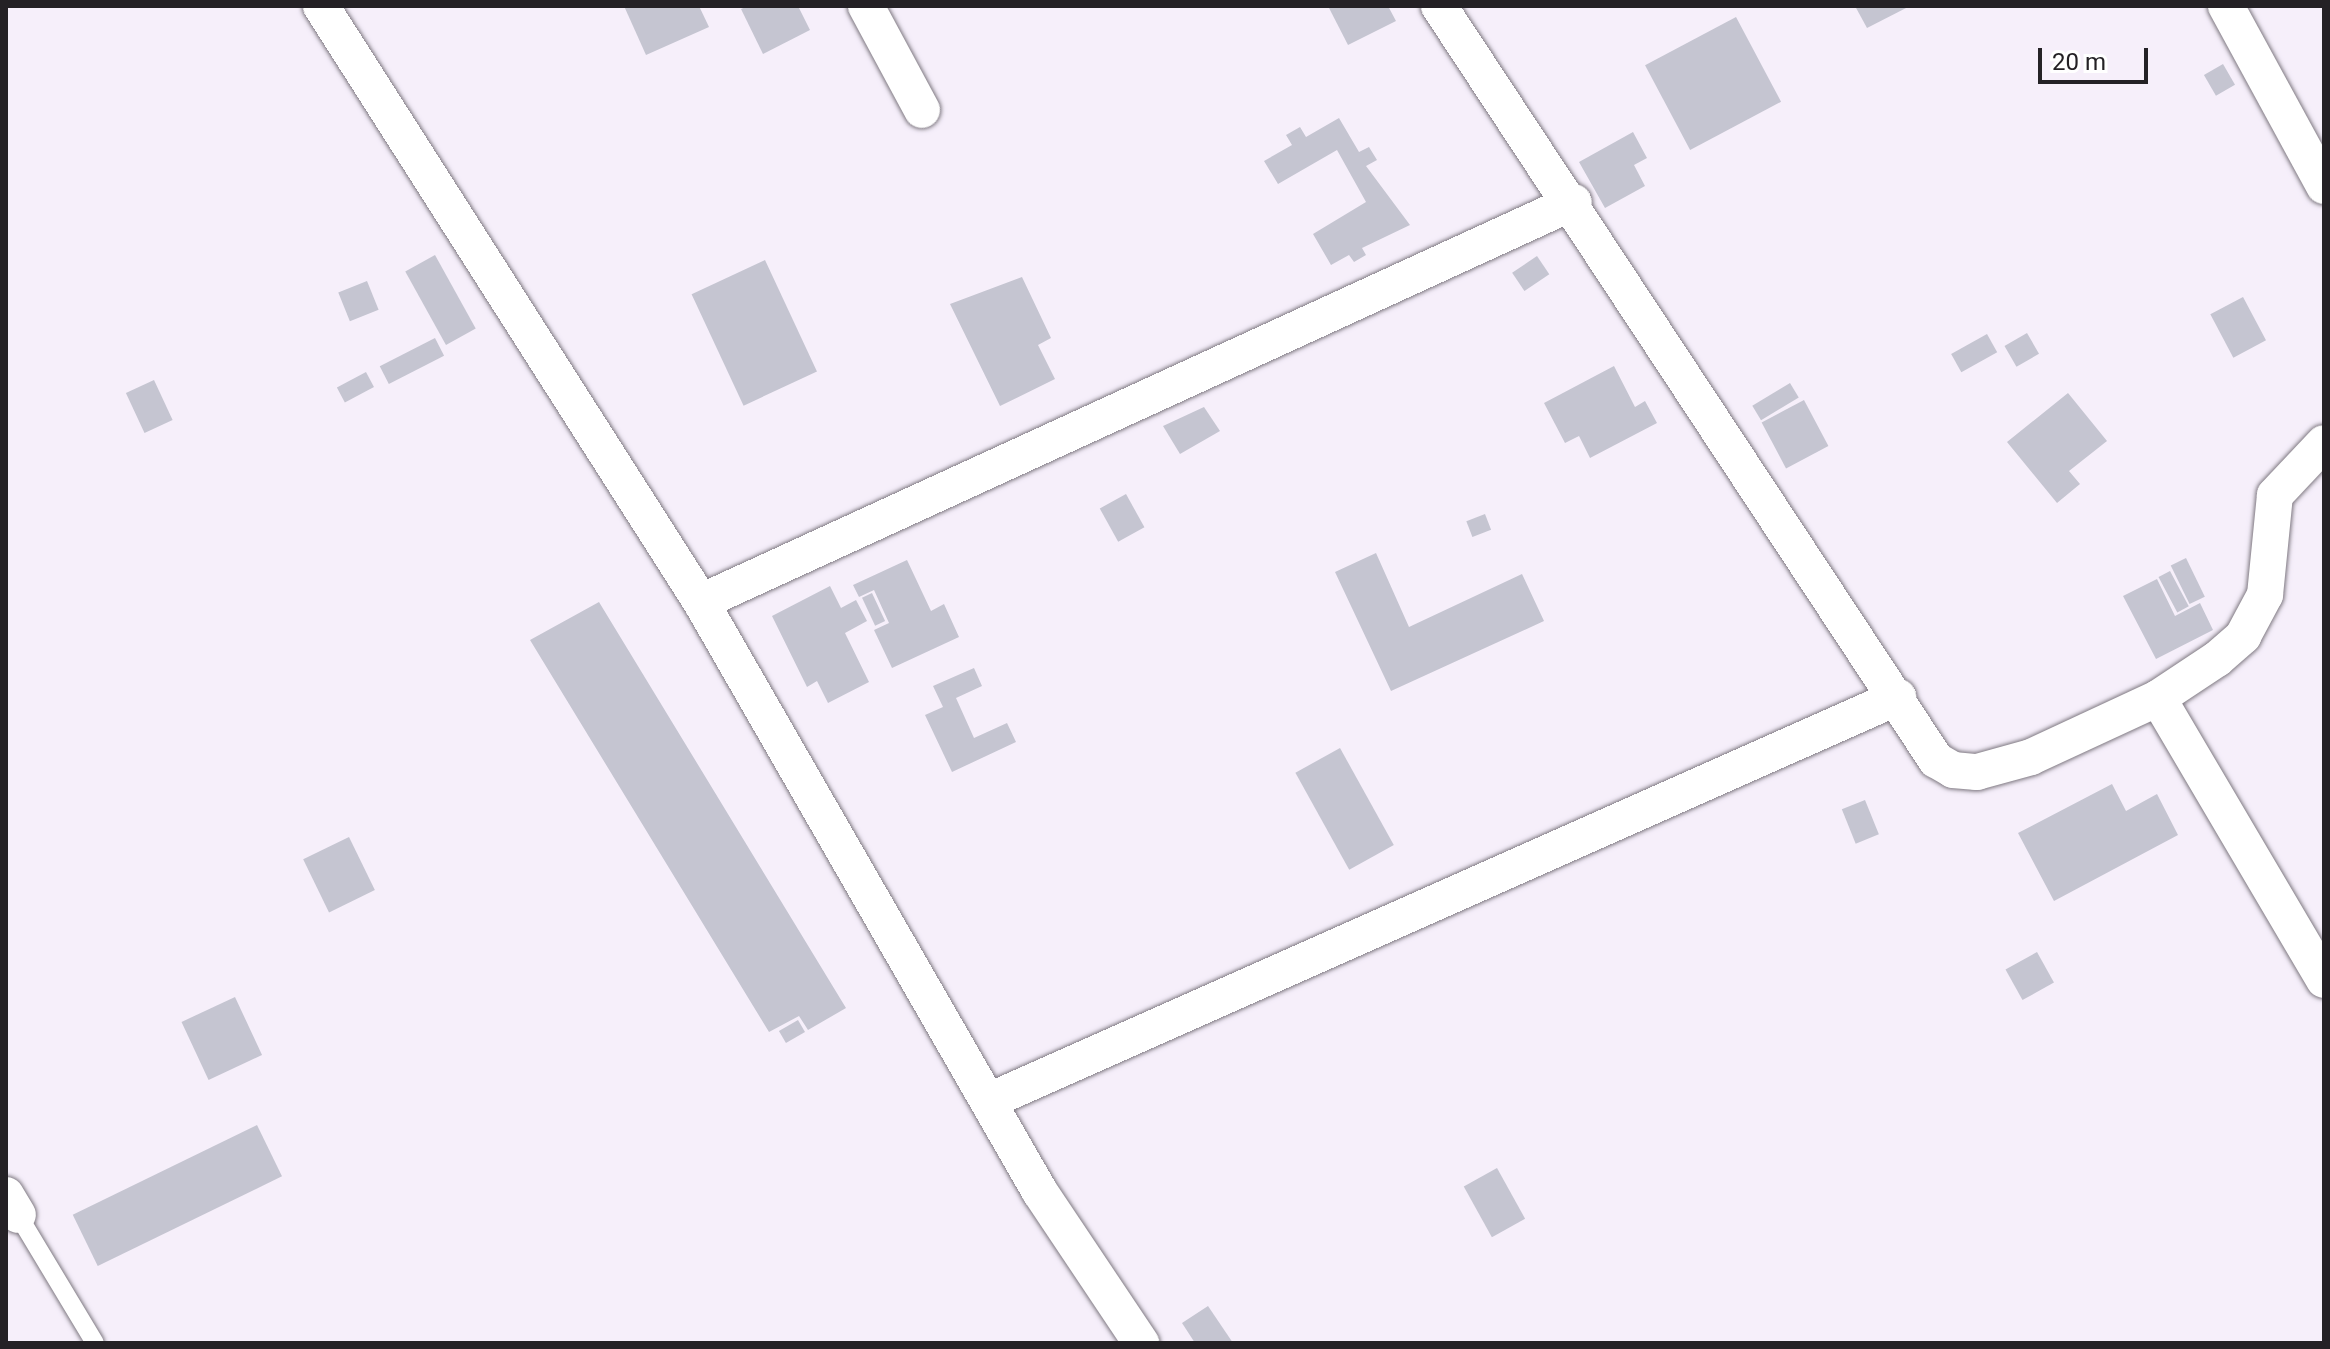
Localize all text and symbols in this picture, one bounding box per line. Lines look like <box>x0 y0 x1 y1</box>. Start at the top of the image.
scale bar <box>2042 32 2152 82</box>
text: 20 m <box>2052 48 2106 76</box>

